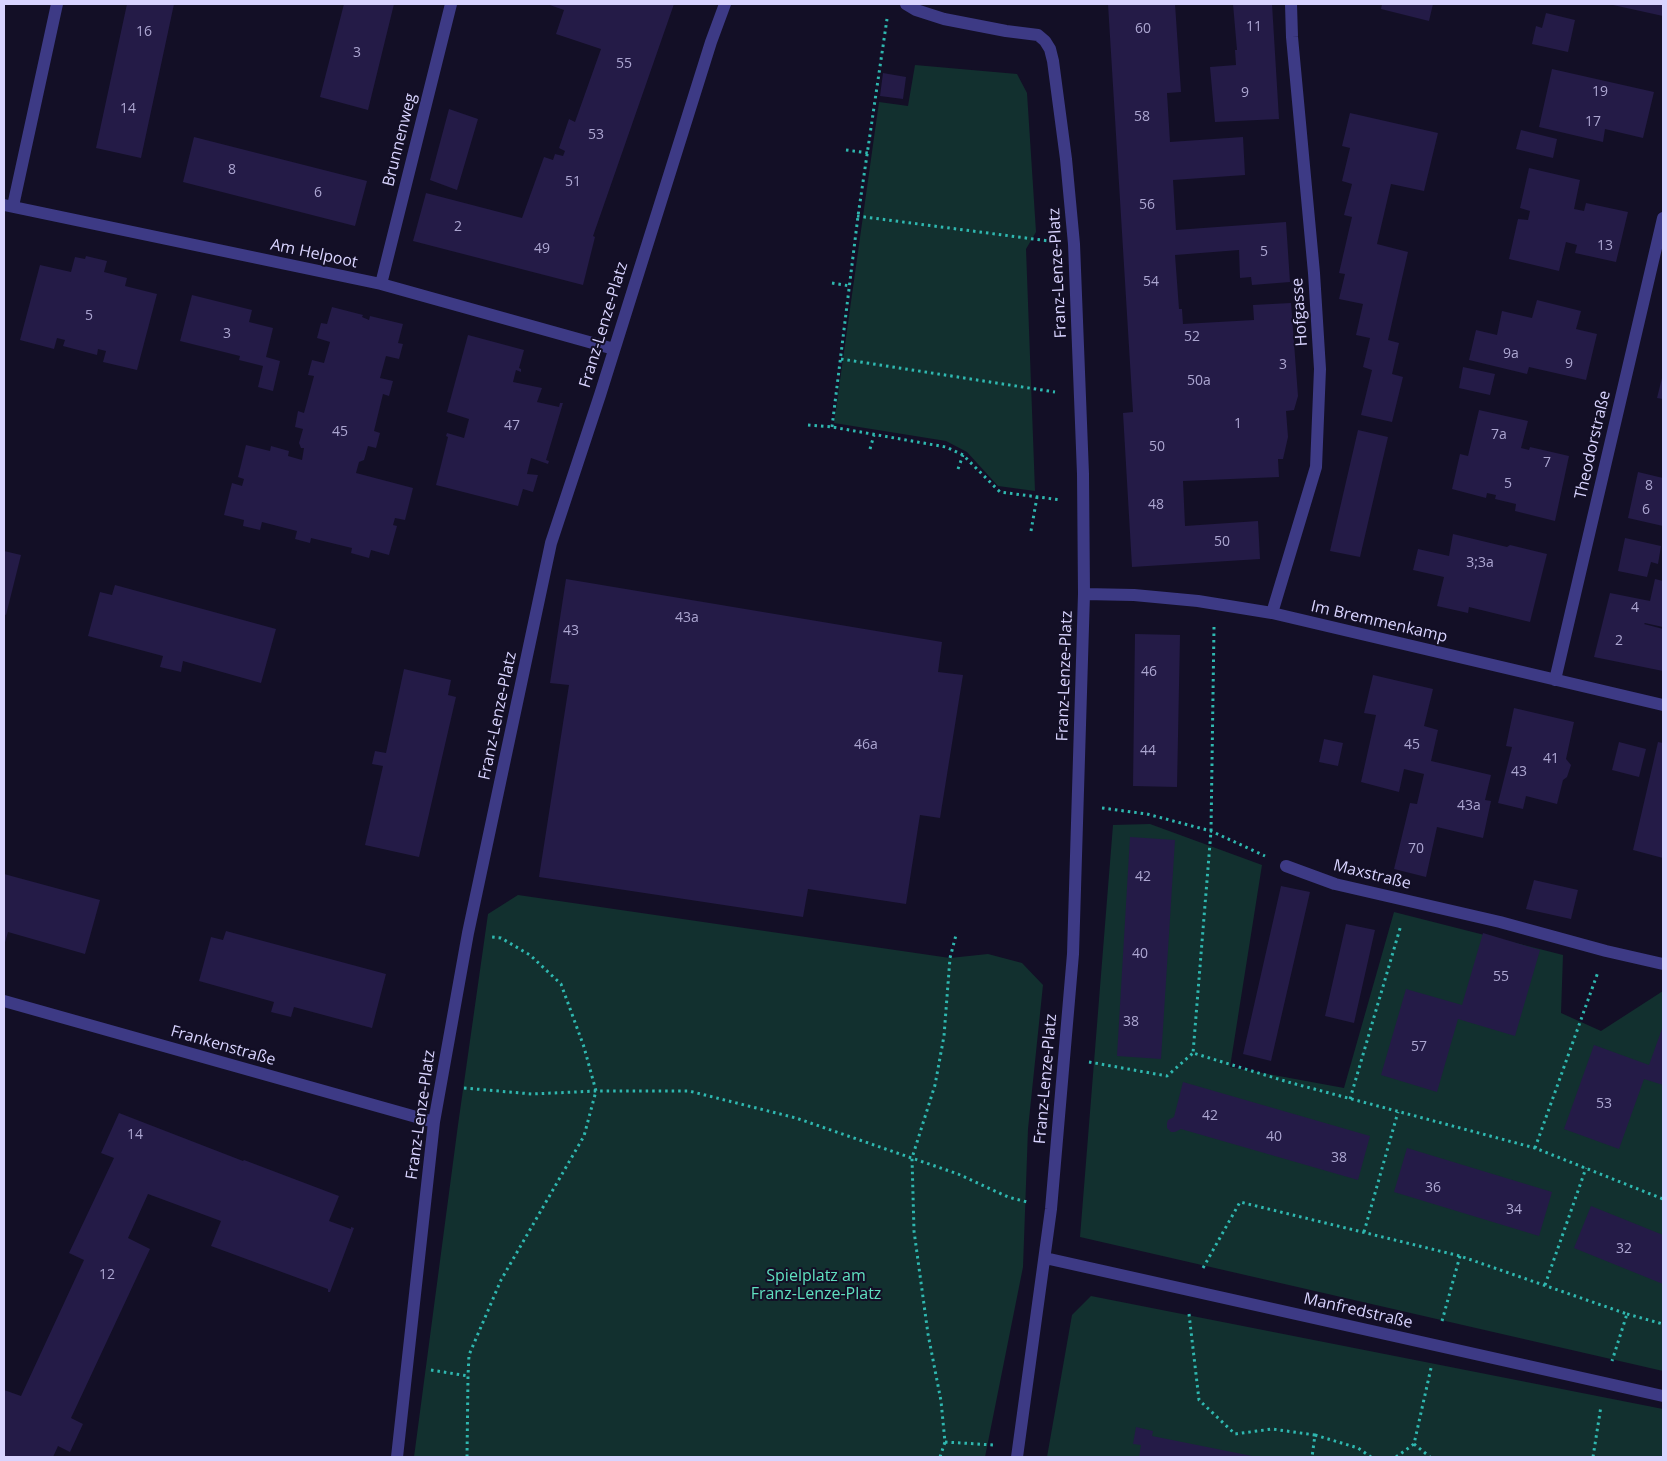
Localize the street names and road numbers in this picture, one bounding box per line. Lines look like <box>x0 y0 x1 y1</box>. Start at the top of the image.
street label: Brunnenweg <box>379 92 421 188</box>
street label: Franz-Lenze-Platz <box>1045 207 1071 339</box>
street label: Am Helpoot <box>269 235 359 273</box>
street label: Franz-Lenze-Platz <box>576 260 632 390</box>
street label: Hofgasse <box>1288 277 1312 347</box>
street label: Theodorstraße <box>1571 389 1615 501</box>
street label: Im Bremmenkamp <box>1309 597 1449 647</box>
street label: Franz-Lenze-Platz <box>1053 610 1077 742</box>
street label: Franz-Lenze-Platz <box>475 650 521 782</box>
street label: Maxstraße <box>1331 856 1413 894</box>
street label: Franz-Lenze-Platz <box>1031 1013 1061 1145</box>
street label: Frankenstraße <box>168 1022 278 1070</box>
street label: Franz-Lenze-Platz <box>402 1049 440 1181</box>
street label: Manfredstraße <box>1302 1289 1414 1333</box>

